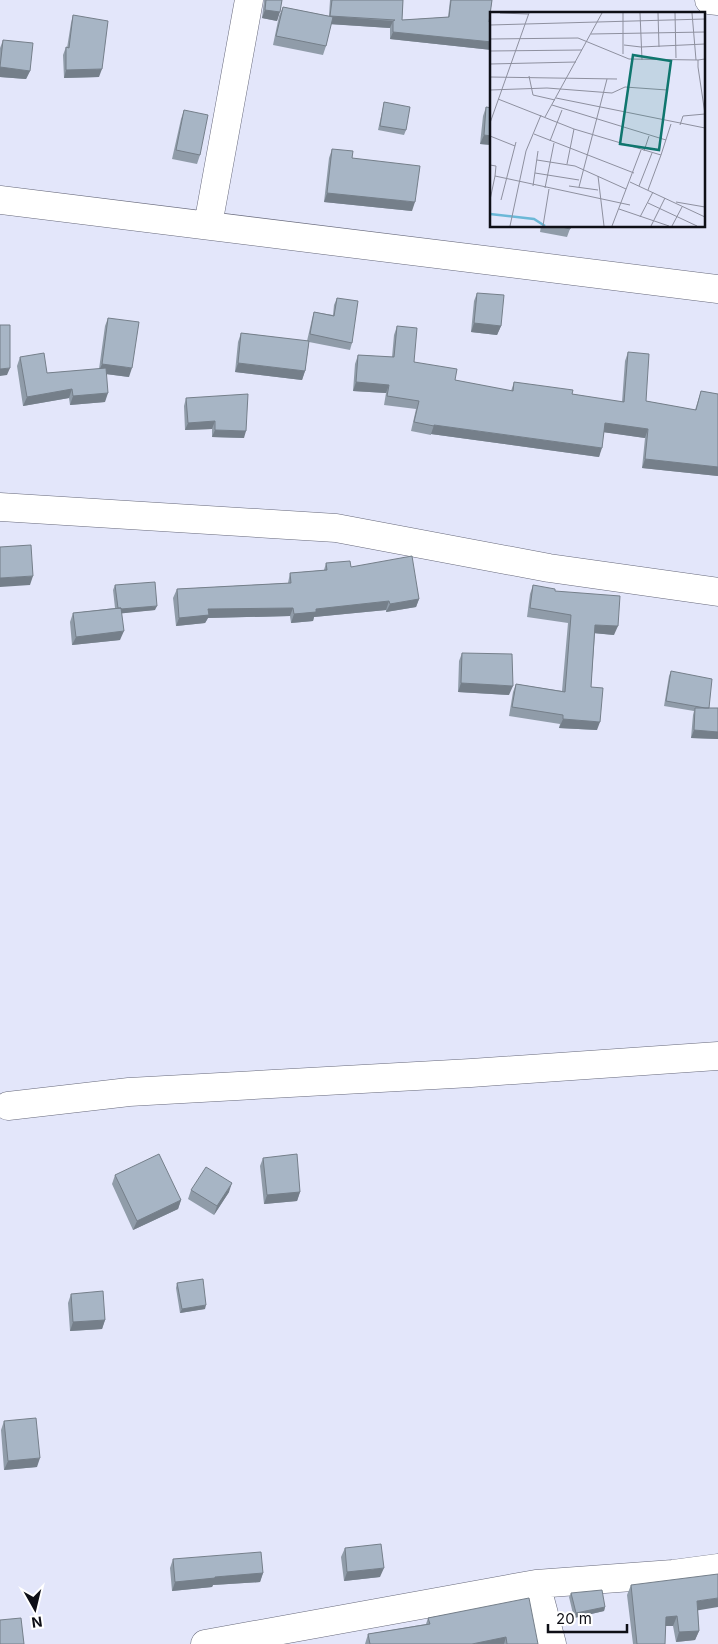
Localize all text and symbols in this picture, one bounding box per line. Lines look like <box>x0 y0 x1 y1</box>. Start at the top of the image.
inset map <box>490 12 706 228</box>
north arrow <box>10 1584 60 1634</box>
scale bar <box>548 1602 627 1634</box>
text: 20 m <box>556 1609 592 1628</box>
text: N <box>30 1613 43 1632</box>

